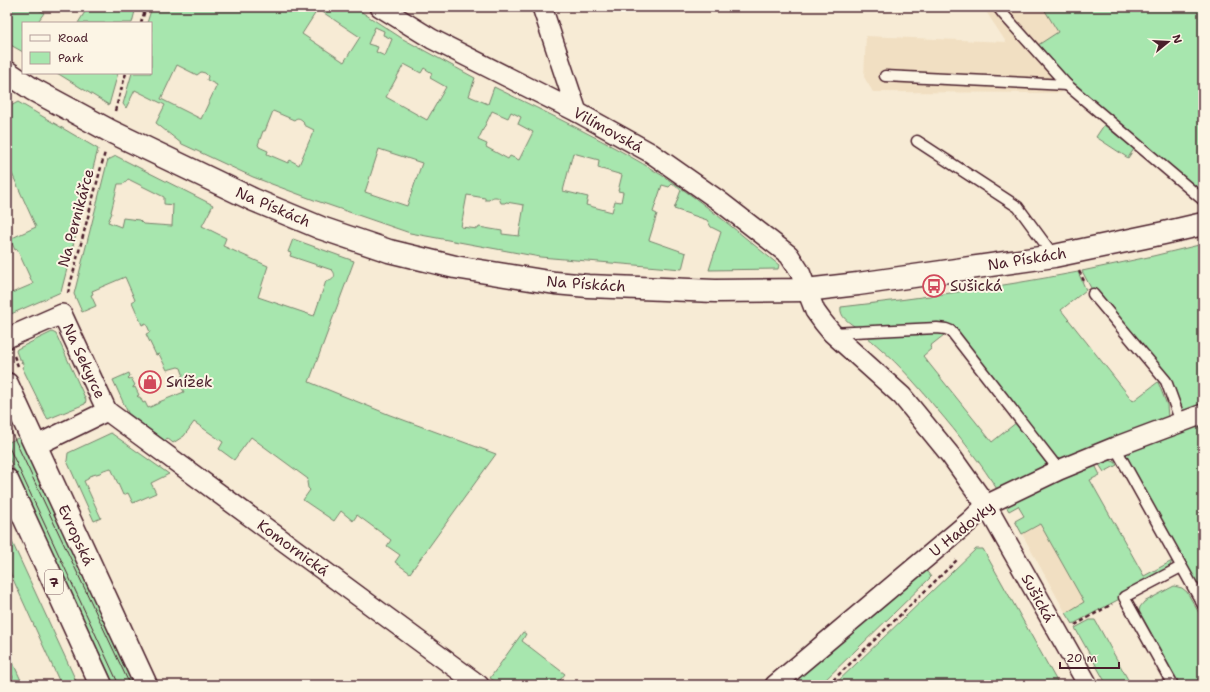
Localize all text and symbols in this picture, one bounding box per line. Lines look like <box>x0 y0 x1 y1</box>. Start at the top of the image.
legend <box>22 22 152 74</box>
north arrow <box>1148 22 1188 62</box>
text: Road <box>58 30 89 46</box>
text: N <box>1169 33 1186 46</box>
text: Park <box>58 50 84 66</box>
street label: Vilímovská <box>569 103 647 158</box>
street label: Na Pernikářce <box>53 167 99 269</box>
street label: Na Pískách <box>232 182 314 232</box>
street label: Na Pískách <box>986 243 1068 275</box>
street label: Na Pískách <box>546 271 626 297</box>
bus stop icon: Sušická <box>921 273 947 299</box>
place label: Sušická <box>950 276 1003 296</box>
street label: Na Sekyrce <box>58 320 110 402</box>
shop icon: Snížek <box>137 369 163 395</box>
place label: Snížek <box>166 372 213 392</box>
street label: U Hadovky <box>925 497 999 561</box>
street label: Evropská <box>53 501 99 569</box>
street label: Komornická <box>253 515 333 581</box>
road number: 7 <box>45 570 63 594</box>
street label: Sušická <box>1017 570 1060 626</box>
scale bar <box>1060 644 1119 670</box>
text: 20 m <box>1066 650 1097 666</box>

